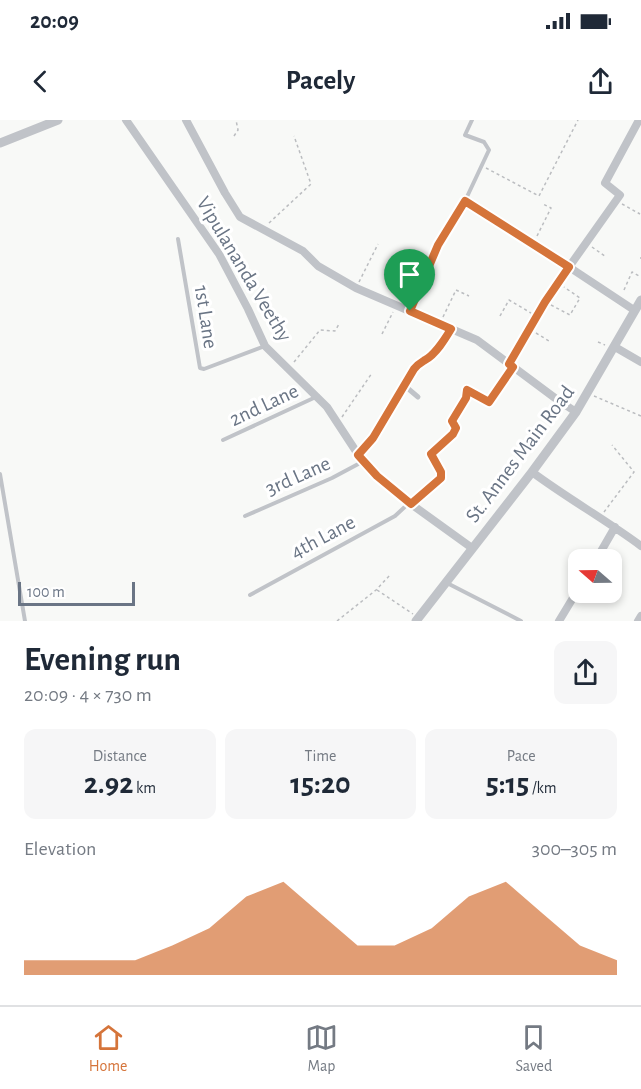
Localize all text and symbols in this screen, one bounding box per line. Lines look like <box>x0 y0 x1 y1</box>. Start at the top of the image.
text: 20:09 <box>30 10 79 32</box>
icon: back <box>24 65 57 98</box>
icon: share <box>584 65 617 98</box>
text: Pacely <box>286 67 355 94</box>
street label: Vipulananda Veethy <box>193 193 295 345</box>
pin <box>384 249 435 311</box>
icon: arrive <box>393 258 426 291</box>
street label: 1st Lane <box>191 284 221 350</box>
street label: 2nd Lane <box>226 380 302 430</box>
street label: St. Annes Main Road <box>462 381 578 527</box>
street label: 3rd Lane <box>262 452 334 500</box>
street label: 4th Lane <box>287 511 359 563</box>
north arrow <box>568 549 622 603</box>
map controls <box>568 549 622 603</box>
scale bar <box>18 579 135 606</box>
text: 100 m <box>27 584 65 600</box>
button: share <box>554 641 617 704</box>
text: Evening run <box>24 644 181 677</box>
text: 20:09 · 4 × 730 m <box>24 685 152 705</box>
text: Distance <box>93 748 147 764</box>
text: Time <box>305 748 336 764</box>
text: Pace <box>507 748 536 764</box>
text: 2.92 <box>84 769 133 799</box>
text: 15:20 <box>290 769 351 799</box>
text: 5:15 <box>486 769 529 799</box>
text: km <box>133 780 156 796</box>
text: /km <box>529 780 557 796</box>
text: Elevation <box>24 839 96 859</box>
text: 300–305 m <box>532 839 617 859</box>
tab: Home <box>89 1021 127 1076</box>
tab: Map <box>305 1021 338 1076</box>
tab: Saved <box>516 1021 552 1076</box>

